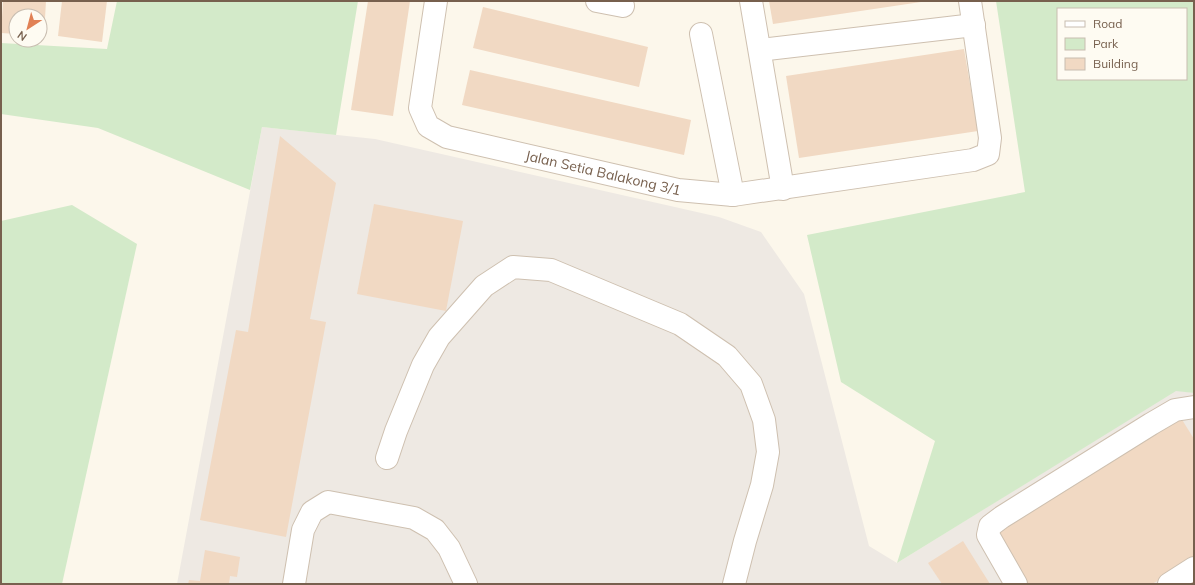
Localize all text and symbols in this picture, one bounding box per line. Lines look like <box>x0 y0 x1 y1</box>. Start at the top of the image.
north arrow <box>8 8 48 48</box>
legend <box>1057 8 1187 80</box>
text: Road <box>1093 16 1122 31</box>
text: N <box>15 28 30 44</box>
text: Park <box>1093 36 1119 51</box>
text: Building <box>1093 56 1138 71</box>
street label: Jalan Setia Balakong 3/1 <box>524 146 683 199</box>

